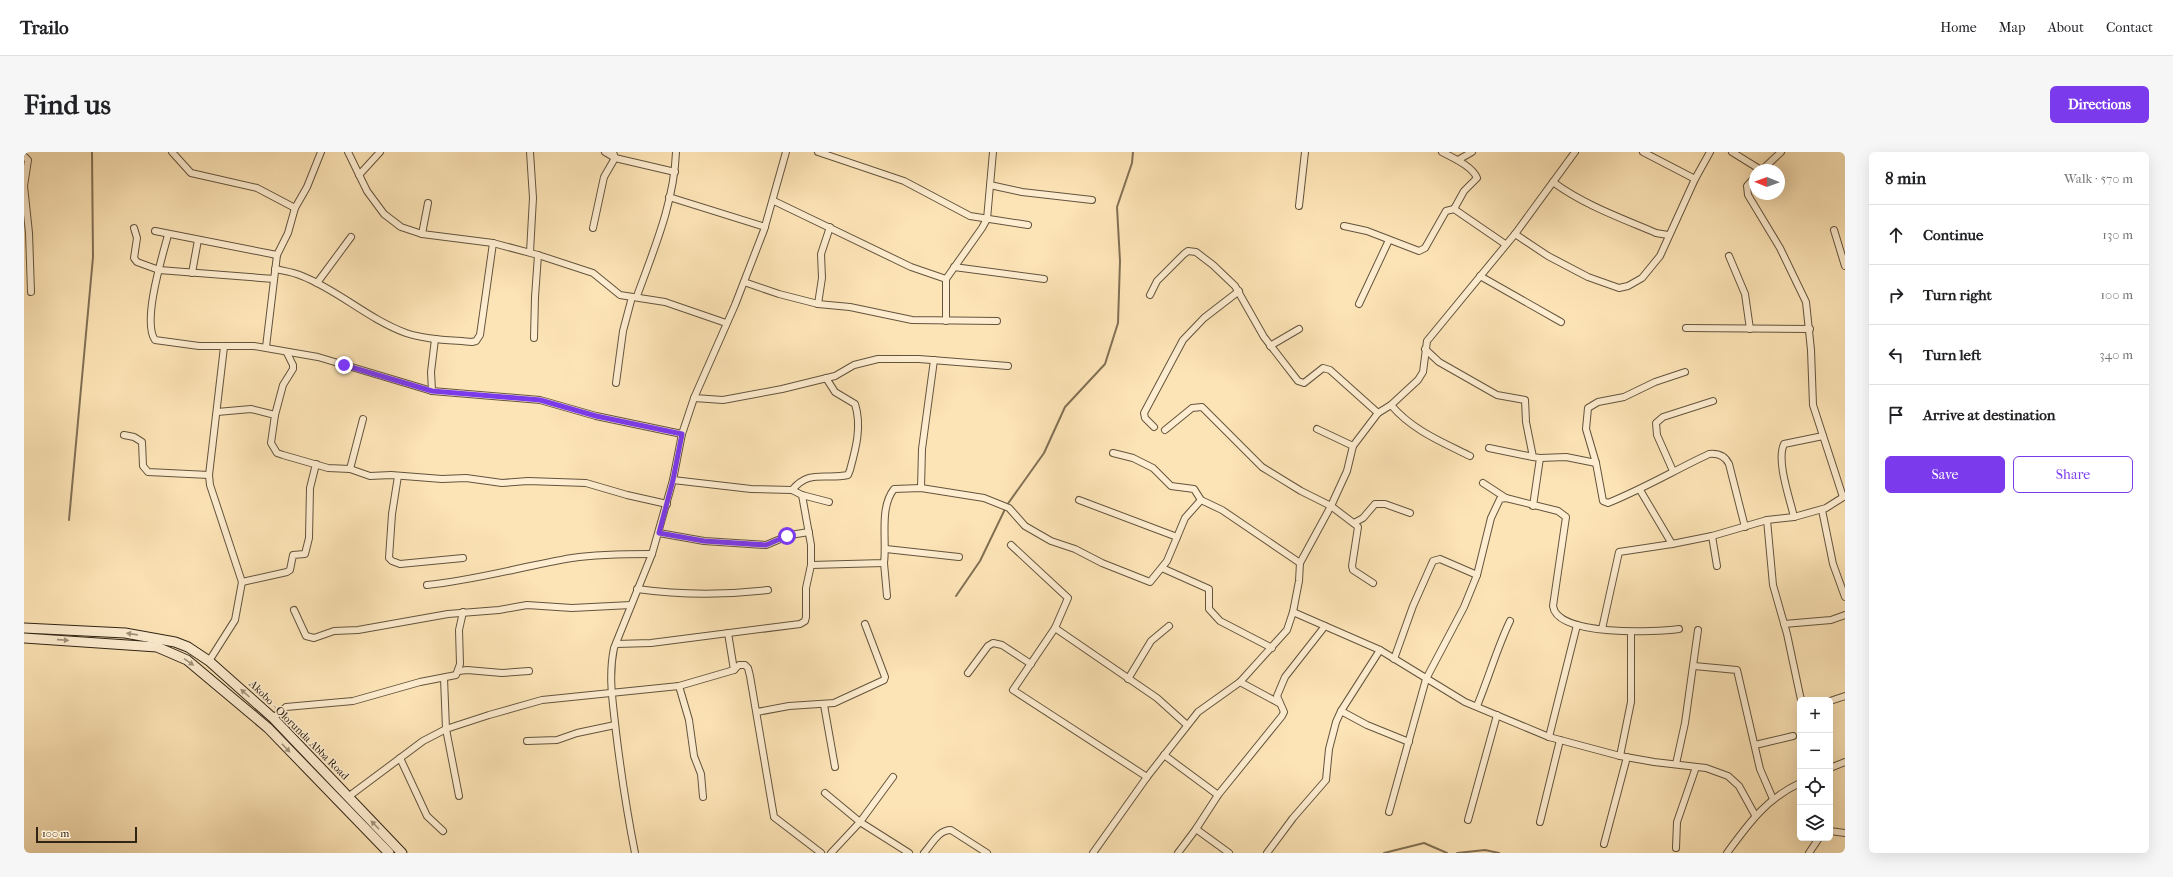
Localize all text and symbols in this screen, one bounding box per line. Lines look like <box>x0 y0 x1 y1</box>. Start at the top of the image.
text: Trailo <box>20 17 69 39</box>
text: Home <box>1940 19 1977 36</box>
text: Map <box>1999 19 2026 36</box>
text: About <box>2048 19 2084 36</box>
text: Contact <box>2106 19 2153 36</box>
button: Directions <box>2050 86 2149 123</box>
text: Find us <box>24 88 111 121</box>
north arrow <box>1749 164 1785 200</box>
text: 8 min <box>1885 168 1926 188</box>
text: Walk · 570 m <box>2064 171 2133 186</box>
icon: ahead <box>1885 224 1907 246</box>
text: Continue <box>1923 226 1983 244</box>
text: 130 m <box>2102 227 2133 242</box>
icon: right <box>1885 284 1907 306</box>
text: Turn right <box>1923 286 1992 304</box>
text: 100 m <box>2100 287 2133 302</box>
icon: left <box>1885 344 1907 366</box>
text: Turn left <box>1923 346 1981 364</box>
text: 340 m <box>2099 347 2133 362</box>
route end <box>335 356 353 374</box>
icon: arrive <box>1885 404 1907 426</box>
text: Arrive at destination <box>1923 406 2055 424</box>
button: Save <box>1885 456 2005 493</box>
button: Share <box>2013 456 2133 493</box>
route start <box>778 527 796 545</box>
one-way arrow <box>126 631 139 637</box>
one-way arrow <box>57 637 69 644</box>
one-way arrow <box>184 658 194 666</box>
street label: Akobo - Olorunda Abba Road <box>246 677 352 783</box>
one-way arrow <box>239 688 250 697</box>
map controls <box>1797 697 1833 841</box>
button: + <box>1797 697 1833 733</box>
button: − <box>1797 733 1833 769</box>
one-way arrow <box>281 743 291 753</box>
button: locate <box>1797 769 1833 805</box>
button: layers <box>1797 805 1833 841</box>
one-way arrow <box>370 820 380 830</box>
scale bar <box>36 825 137 844</box>
text: 100 m <box>42 827 70 840</box>

